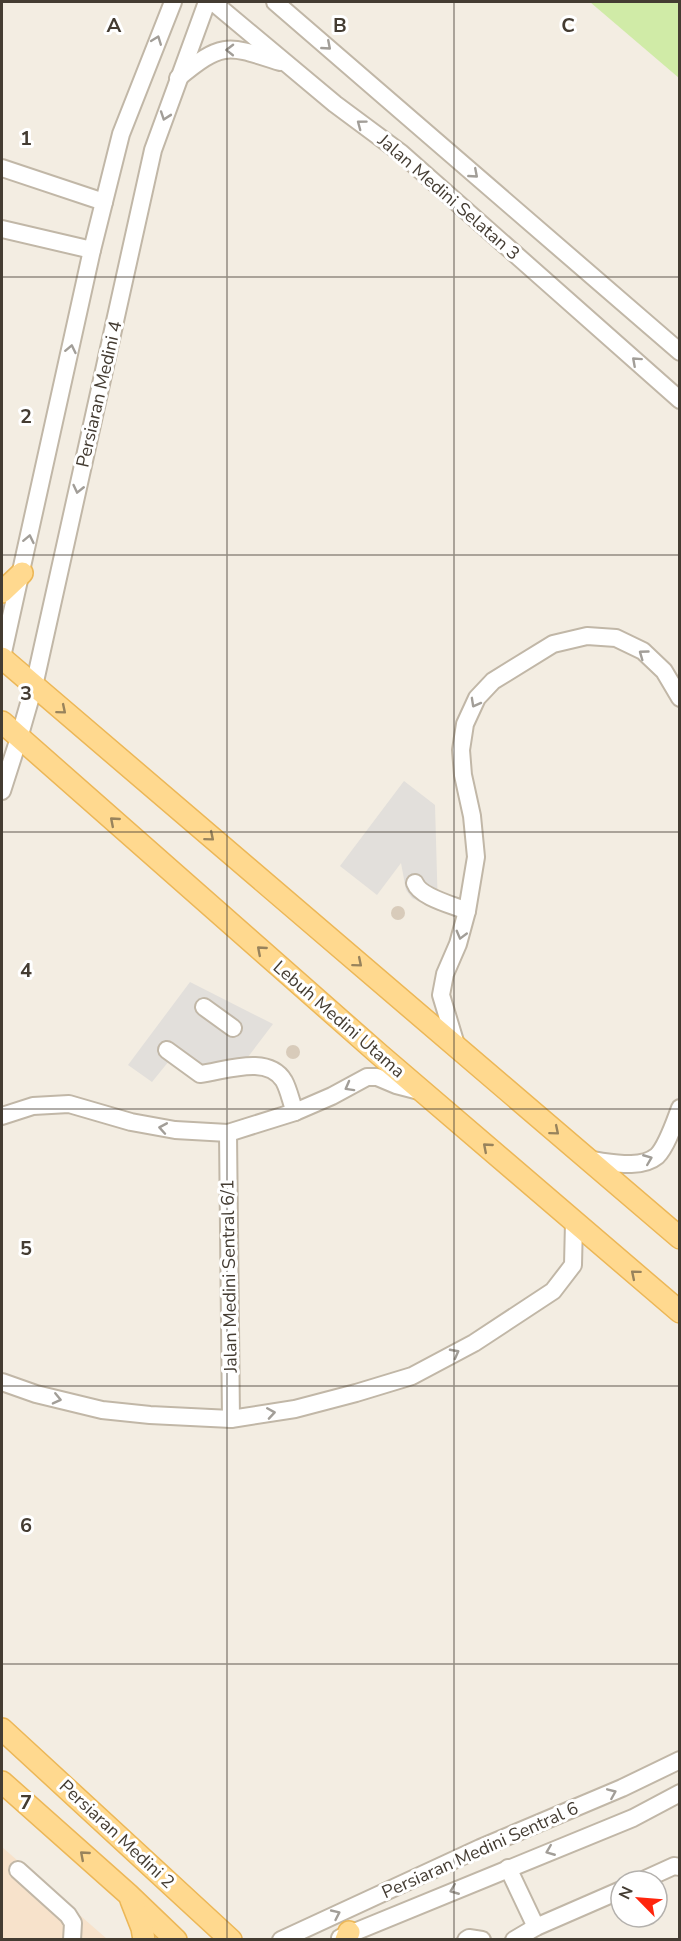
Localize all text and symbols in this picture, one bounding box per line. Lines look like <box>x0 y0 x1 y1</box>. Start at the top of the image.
text: A <box>107 12 122 39</box>
text: B <box>333 12 347 39</box>
text: C <box>561 12 575 39</box>
one-way arrow <box>150 35 163 46</box>
one-way arrow <box>320 39 331 50</box>
one-way arrow <box>225 44 234 56</box>
one-way arrow <box>160 110 173 120</box>
one-way arrow <box>357 120 368 131</box>
text: 1 <box>20 125 32 152</box>
street label: Jalan Medini Selatan 3 <box>372 128 525 265</box>
one-way arrow <box>467 167 478 178</box>
street label: Persiaran Medini 4 <box>70 318 128 470</box>
one-way arrow <box>63 344 76 354</box>
one-way arrow <box>632 357 643 368</box>
text: 2 <box>20 403 32 430</box>
one-way arrow <box>72 484 85 494</box>
one-way arrow <box>22 534 35 544</box>
one-way arrow <box>639 650 650 661</box>
text: 3 <box>20 680 32 707</box>
one-way arrow <box>471 697 482 708</box>
one-way arrow <box>55 703 66 714</box>
one-way arrow <box>110 817 121 828</box>
one-way arrow <box>203 830 214 841</box>
one-way arrow <box>456 929 468 939</box>
one-way arrow <box>257 946 268 957</box>
street label: Lebuh Medini Utama <box>268 955 410 1083</box>
one-way arrow <box>351 956 362 967</box>
text: 4 <box>20 957 32 984</box>
one-way arrow <box>345 1080 355 1091</box>
one-way arrow <box>159 1122 169 1135</box>
one-way arrow <box>548 1123 559 1134</box>
one-way arrow <box>483 1143 494 1154</box>
one-way arrow <box>641 1154 652 1166</box>
street label: Jalan Medini Sentral 6/1 <box>215 1179 243 1374</box>
text: 5 <box>20 1235 32 1262</box>
one-way arrow <box>631 1270 642 1281</box>
one-way arrow <box>449 1349 460 1360</box>
one-way arrow <box>52 1392 62 1405</box>
one-way arrow <box>266 1407 276 1420</box>
text: 6 <box>20 1512 32 1539</box>
street label: Persiaran Medini 2 <box>54 1774 180 1894</box>
one-way arrow <box>605 1788 616 1800</box>
text: 7 <box>20 1789 32 1816</box>
street label: Persiaran Medini Sentral 6 <box>378 1796 582 1904</box>
one-way arrow <box>545 1844 556 1856</box>
one-way arrow <box>80 1851 91 1862</box>
north arrow <box>609 1869 669 1929</box>
one-way arrow <box>449 1883 460 1895</box>
text: N <box>614 1883 639 1903</box>
one-way arrow <box>329 1910 340 1922</box>

